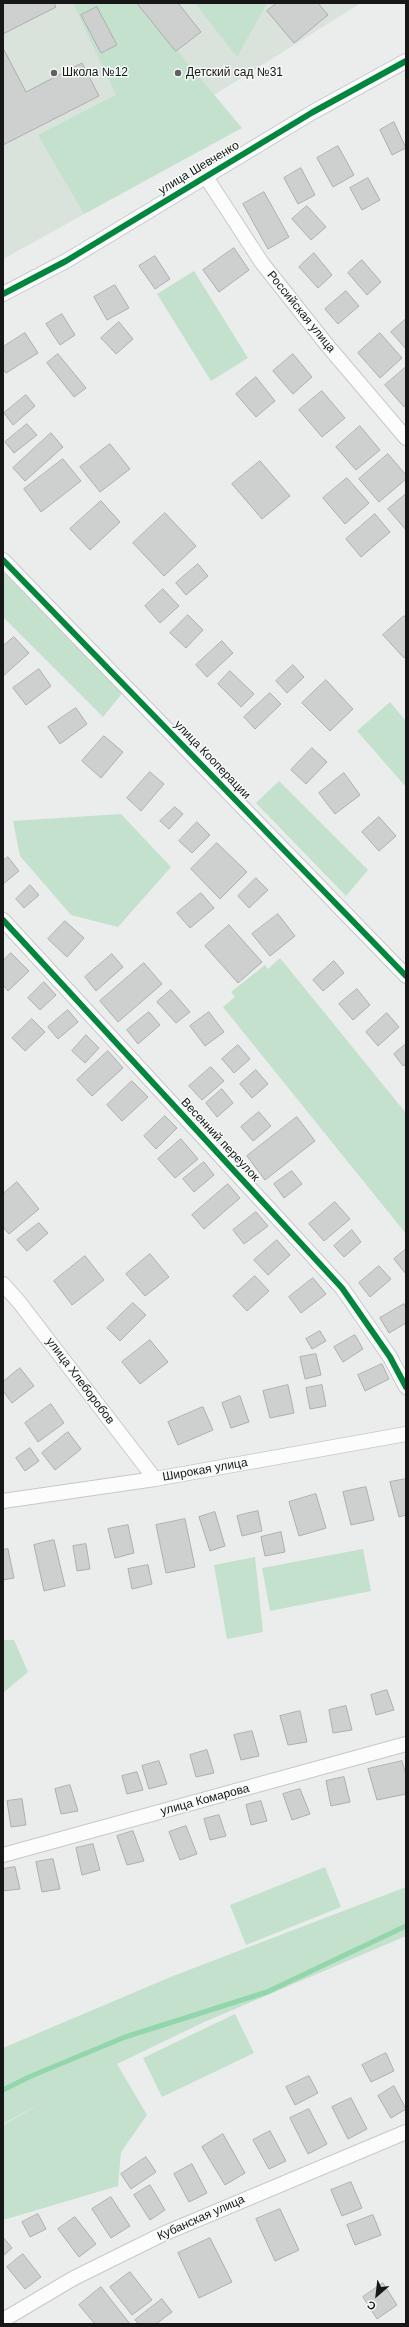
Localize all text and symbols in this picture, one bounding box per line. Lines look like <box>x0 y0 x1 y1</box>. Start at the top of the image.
place label: Школа №12 <box>62 66 128 80</box>
place label: Детский сад №31 <box>186 66 283 80</box>
marker: Школа №12 <box>49 68 59 78</box>
marker: Детский сад №31 <box>173 68 183 78</box>
street label: улица Шевченко <box>156 138 242 198</box>
street label: Российская улица <box>264 268 338 356</box>
street label: улица Кооперации <box>171 718 253 802</box>
street label: Весенний переулок <box>178 1095 262 1185</box>
street label: улица Хлеборобов <box>43 1335 117 1427</box>
street label: Широкая улица <box>161 1455 249 1485</box>
street label: улица Комарова <box>159 1781 251 1819</box>
street label: Кубанская улица <box>155 2192 247 2244</box>
north arrow <box>357 2275 397 2315</box>
text: С <box>365 2298 378 2313</box>

